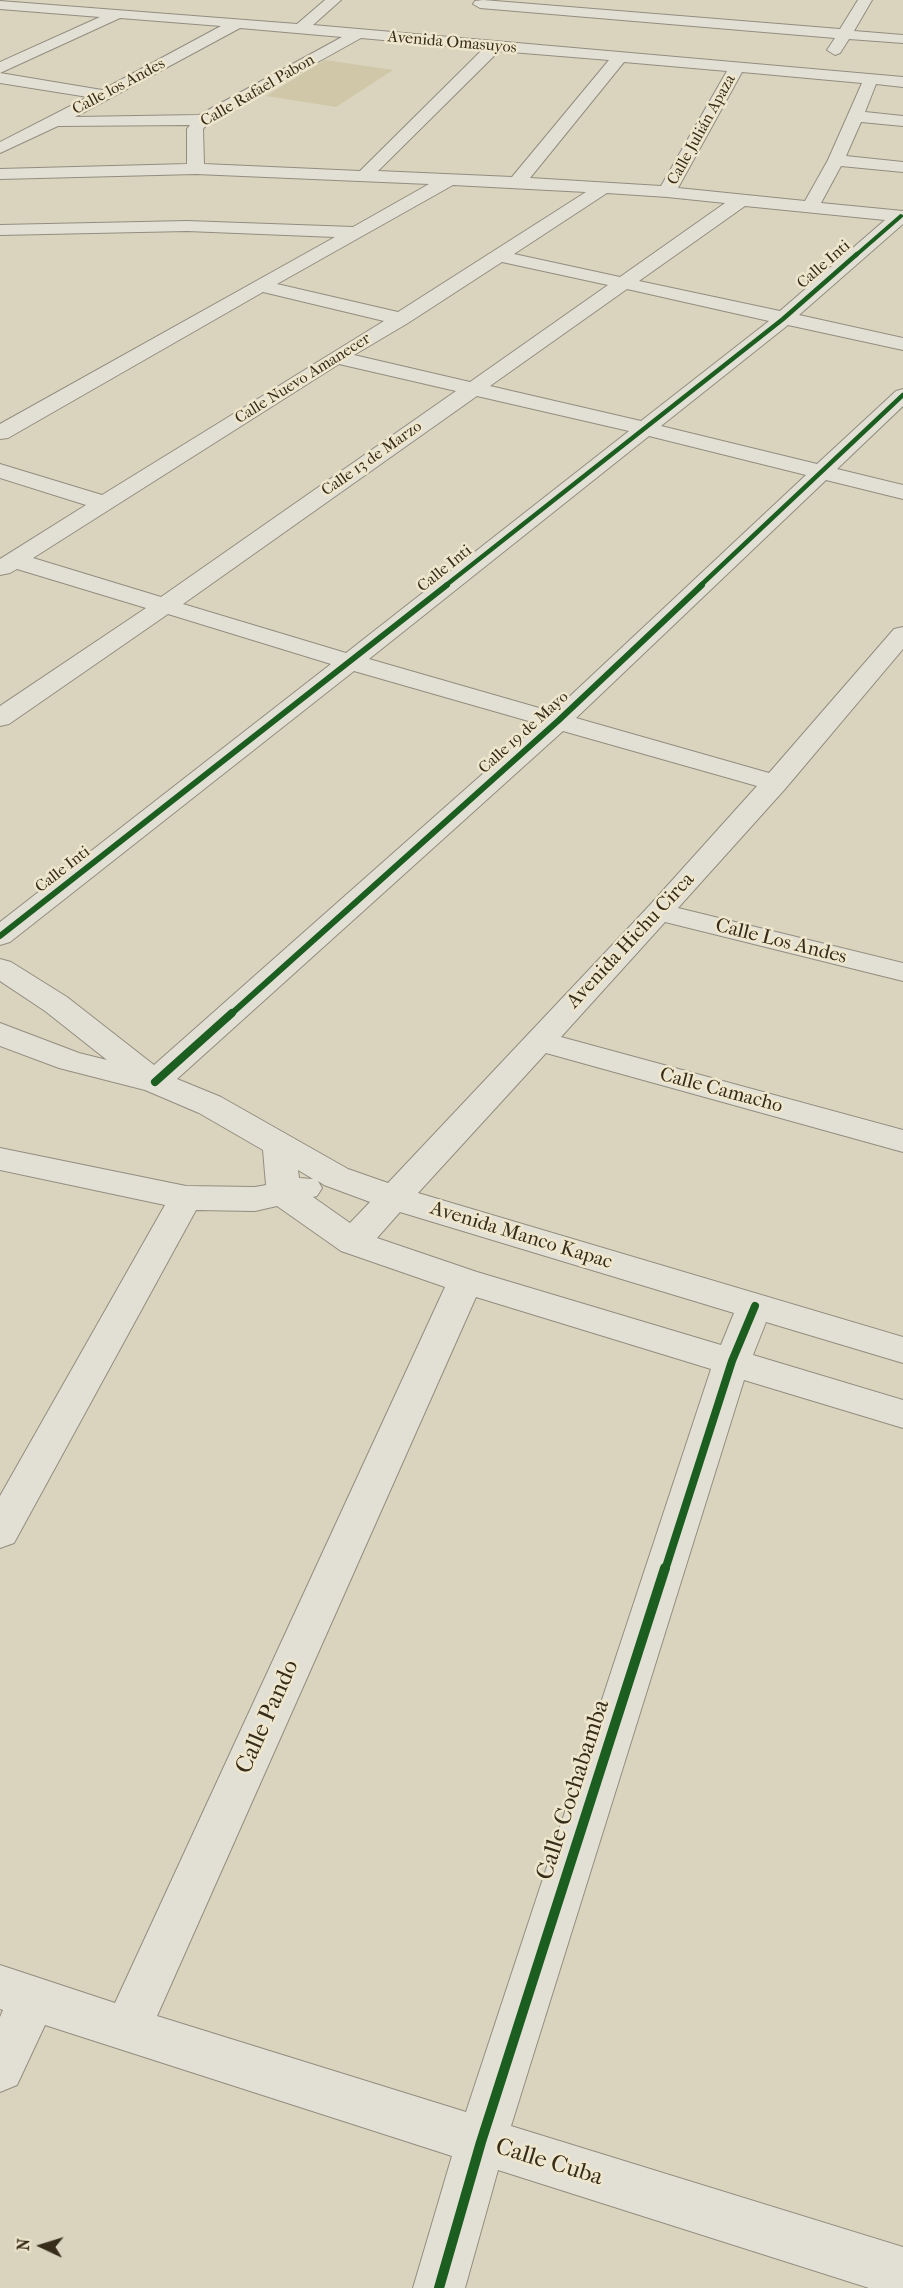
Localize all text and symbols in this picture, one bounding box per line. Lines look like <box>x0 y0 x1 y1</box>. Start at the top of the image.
street label: Avenida Omasuyos <box>387 28 517 58</box>
street label: Calle Rafael Pabon <box>198 51 318 131</box>
street label: Calle los Andes <box>69 55 169 119</box>
street label: Calle Julián Apaza <box>664 71 740 189</box>
street label: Calle Inti <box>794 237 854 293</box>
street label: Calle Nuevo Amanecer <box>232 330 374 428</box>
street label: Calle 13 de Marzo <box>318 417 426 501</box>
street label: Calle Inti <box>414 541 476 597</box>
street label: Calle 19 de Mayo <box>475 688 573 778</box>
street label: Calle Inti <box>32 843 94 897</box>
street label: Avenida Hichu Circa <box>562 868 700 1014</box>
street label: Calle Los Andes <box>713 914 849 970</box>
street label: Calle Camacho <box>657 1063 785 1119</box>
street label: Avenida Manco Kapac <box>427 1197 615 1275</box>
street label: Calle Pando <box>230 1656 306 1778</box>
street label: Calle Cochabamba <box>531 1696 617 1884</box>
street label: Calle Cuba <box>492 2133 606 2193</box>
north arrow <box>12 2216 72 2276</box>
text: N <box>14 2238 33 2251</box>

